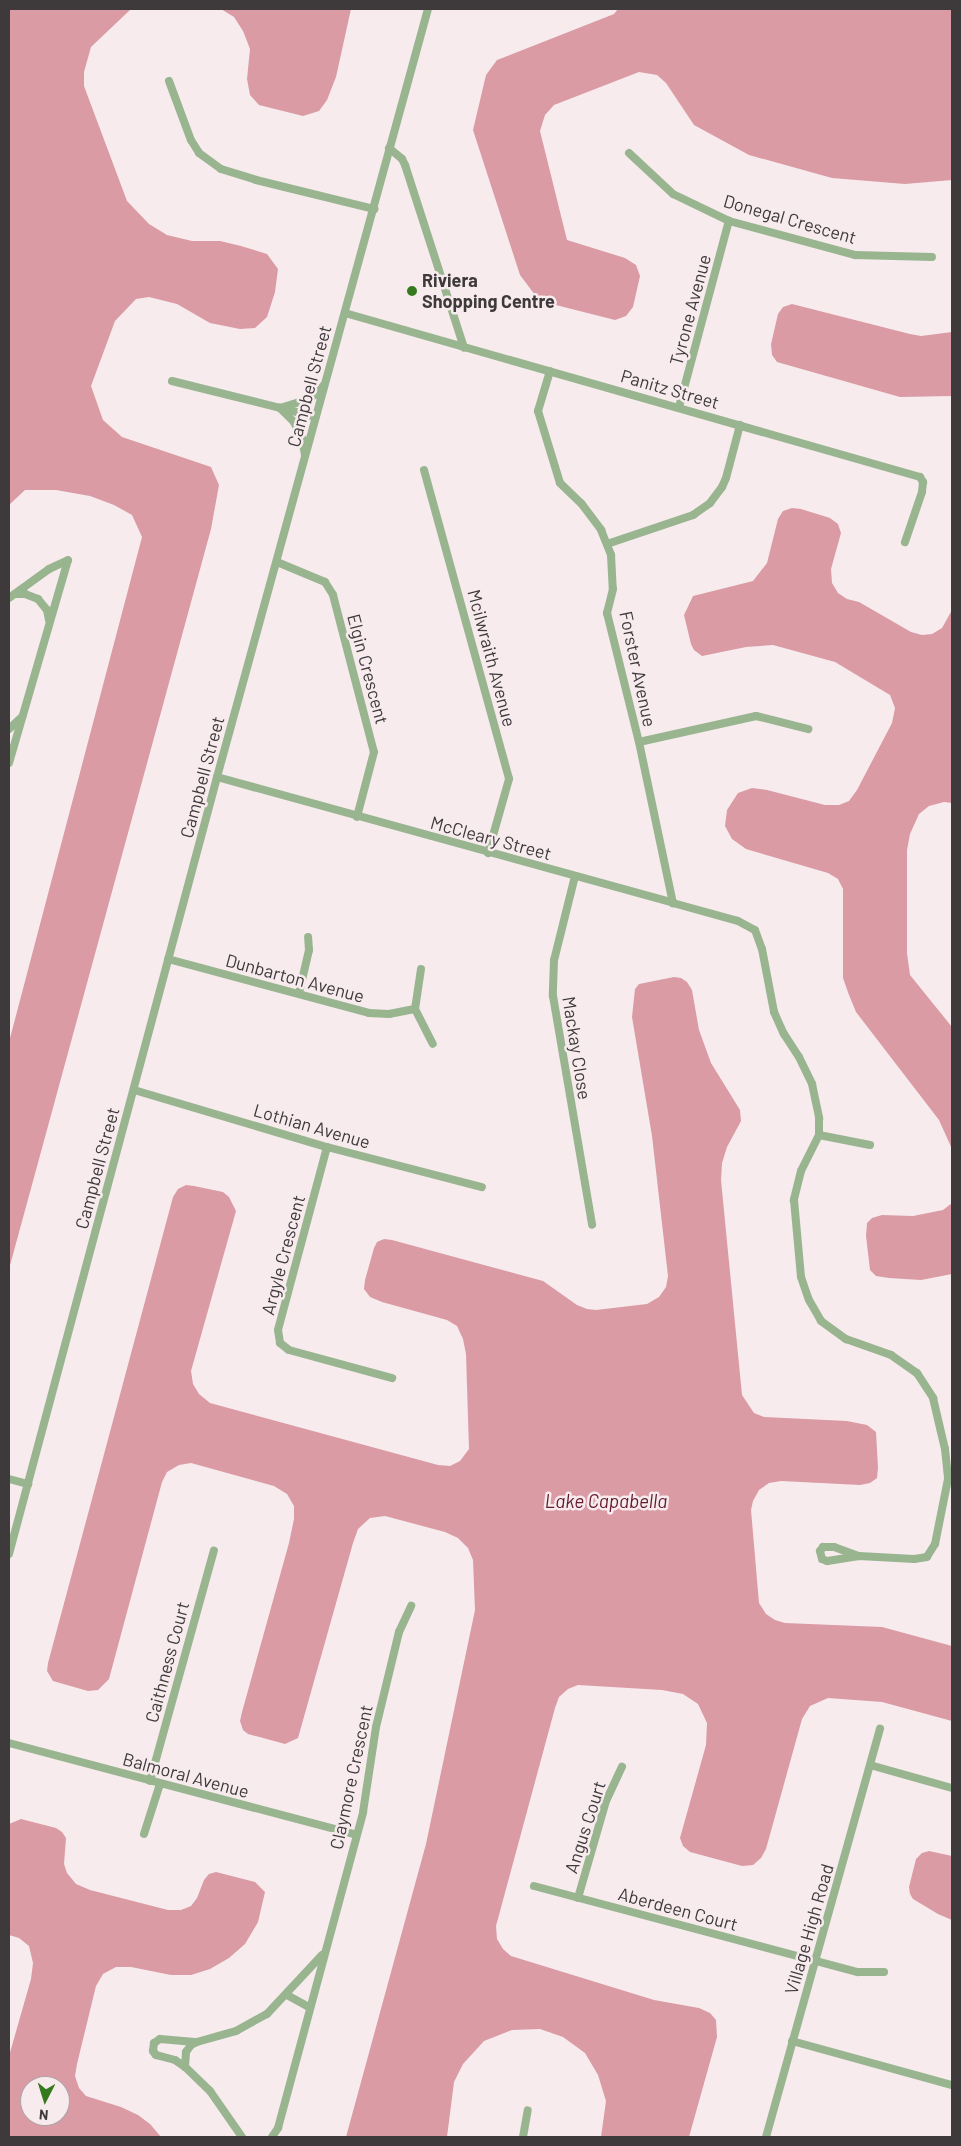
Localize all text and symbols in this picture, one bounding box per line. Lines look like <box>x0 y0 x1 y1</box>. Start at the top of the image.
street label: Donegal Crescent <box>721 190 859 248</box>
street label: Tyrone Avenue <box>665 252 715 368</box>
place label: Riviera Shopping Centre <box>422 270 555 312</box>
marker: Riviera Shopping Centre <box>406 285 418 297</box>
street label: Campbell Street <box>282 323 336 449</box>
street label: Panitz Street <box>618 365 722 413</box>
street label: Mcilwraith Avenue <box>463 587 521 729</box>
street label: Forster Avenue <box>615 609 661 729</box>
street label: Elgin Crescent <box>343 612 393 726</box>
street label: Campbell Street <box>175 714 229 840</box>
street label: McCleary Street <box>428 812 554 864</box>
street label: Dunbarton Avenue <box>223 949 367 1007</box>
street label: Mackay Close <box>558 995 596 1101</box>
street label: Lothian Avenue <box>251 1099 373 1153</box>
street label: Campbell Street <box>70 1105 124 1231</box>
street label: Argyle Crescent <box>257 1193 309 1317</box>
water label: Lake Capabella <box>545 1490 667 1512</box>
street label: Caithness Court <box>140 1599 194 1725</box>
street label: Claymore Crescent <box>325 1703 377 1851</box>
street label: Balmoral Avenue <box>121 1748 251 1802</box>
street label: Angus Court <box>560 1778 610 1876</box>
street label: Village High Road <box>780 1861 838 1997</box>
street label: Aberdeen Court <box>616 1883 740 1935</box>
north arrow <box>20 2076 70 2126</box>
text: N <box>38 2107 49 2124</box>

